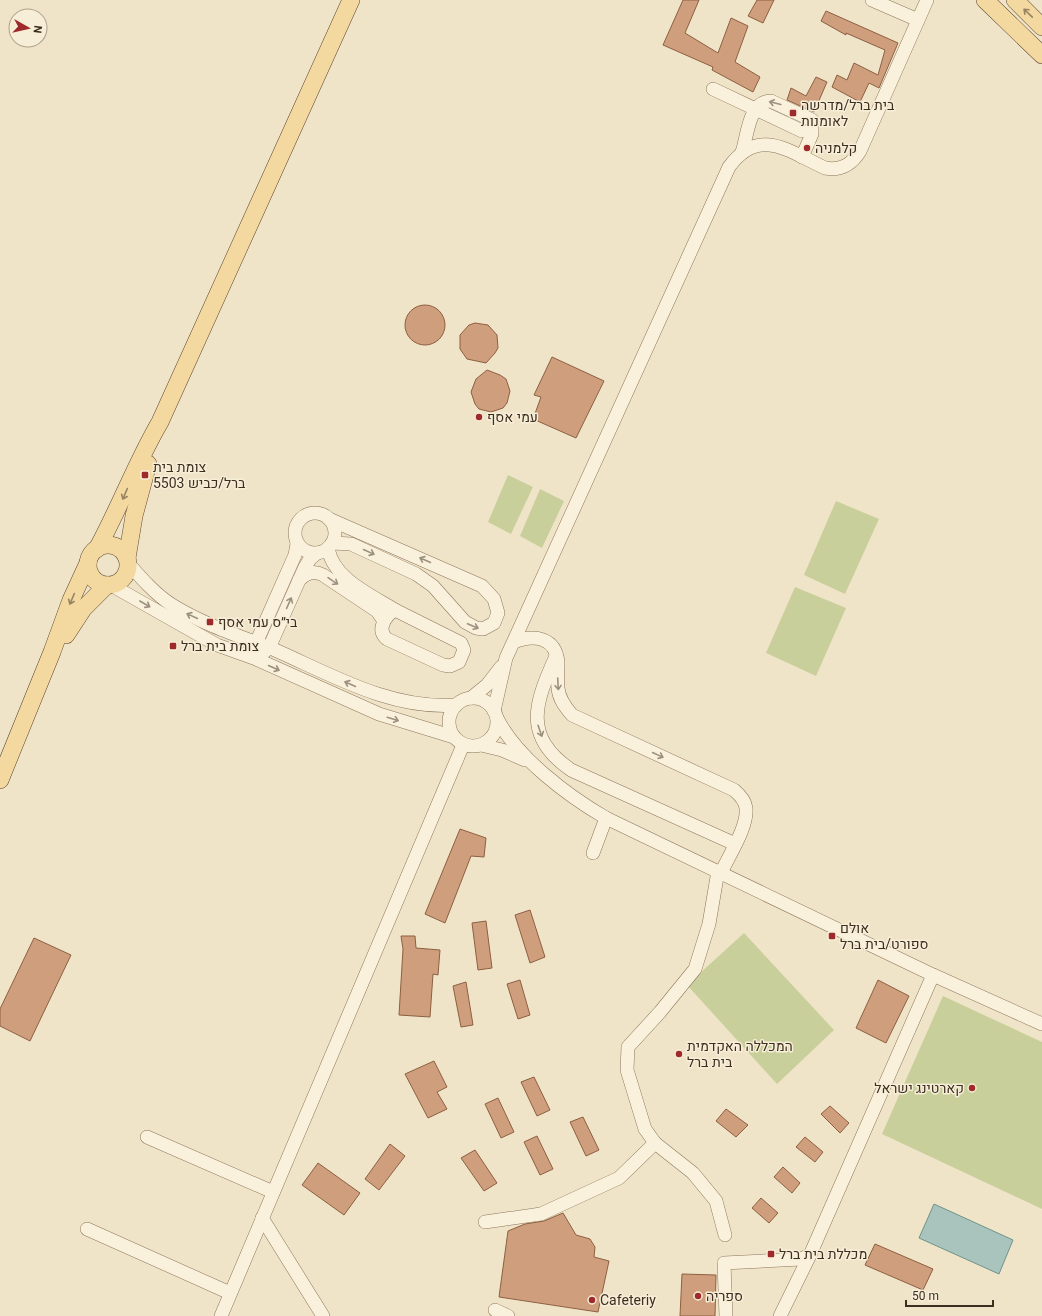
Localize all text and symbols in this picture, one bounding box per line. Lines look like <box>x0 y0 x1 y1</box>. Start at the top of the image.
north arrow <box>8 8 48 48</box>
one-way arrow <box>1023 8 1033 18</box>
text: N <box>28 24 46 35</box>
place label: בית ברל/מדרשה לאומנות <box>801 95 895 132</box>
one-way arrow <box>769 99 782 106</box>
marker: בית ברל/מדרשה לאומנות <box>788 108 798 118</box>
place label: קלמניה <box>815 138 857 159</box>
marker: קלמניה <box>802 143 812 153</box>
place label: עמי אסף <box>487 407 538 428</box>
marker: עמי אסף <box>474 412 484 422</box>
place label: צומת בית ברל/כביש 5503 <box>153 457 246 494</box>
marker: צומת בית ברל/כביש 5503 <box>140 470 150 480</box>
one-way arrow <box>120 488 128 500</box>
one-way arrow <box>362 549 374 556</box>
one-way arrow <box>419 556 431 564</box>
one-way arrow <box>327 578 339 586</box>
one-way arrow <box>68 592 75 604</box>
one-way arrow <box>286 597 293 609</box>
one-way arrow <box>139 601 151 609</box>
one-way arrow <box>187 612 199 619</box>
place label: בי״ס עמי אסף <box>218 612 298 633</box>
marker: בי״ס עמי אסף <box>205 617 215 627</box>
one-way arrow <box>467 622 479 630</box>
place label: צומת בית ברל <box>181 636 259 657</box>
marker: צומת בית ברל <box>168 641 178 651</box>
one-way arrow <box>267 664 279 672</box>
one-way arrow <box>555 677 562 690</box>
one-way arrow <box>345 680 357 687</box>
one-way arrow <box>386 716 399 723</box>
one-way arrow <box>536 725 544 737</box>
one-way arrow <box>652 752 664 759</box>
place label: אולם ספורט/בית ברל <box>840 918 928 955</box>
marker: אולם ספורט/בית ברל <box>827 931 837 941</box>
place label: המכללה האקדמית בית ברל <box>687 1036 793 1073</box>
marker: המכללה האקדמית בית ברל <box>674 1049 684 1059</box>
place label: קארטינג ישראל <box>874 1078 964 1099</box>
marker: קארטינג ישראל <box>967 1083 977 1093</box>
place label: מכללת בית ברל <box>779 1244 867 1265</box>
marker: מכללת בית ברל <box>766 1249 776 1259</box>
scale bar <box>906 1282 993 1308</box>
place label: ספריה <box>706 1286 743 1307</box>
text: 50 m <box>912 1287 939 1305</box>
place label: Cafeteriy <box>600 1290 656 1311</box>
marker: ספריה <box>693 1291 703 1301</box>
marker: Cafeteriy <box>587 1295 597 1305</box>

